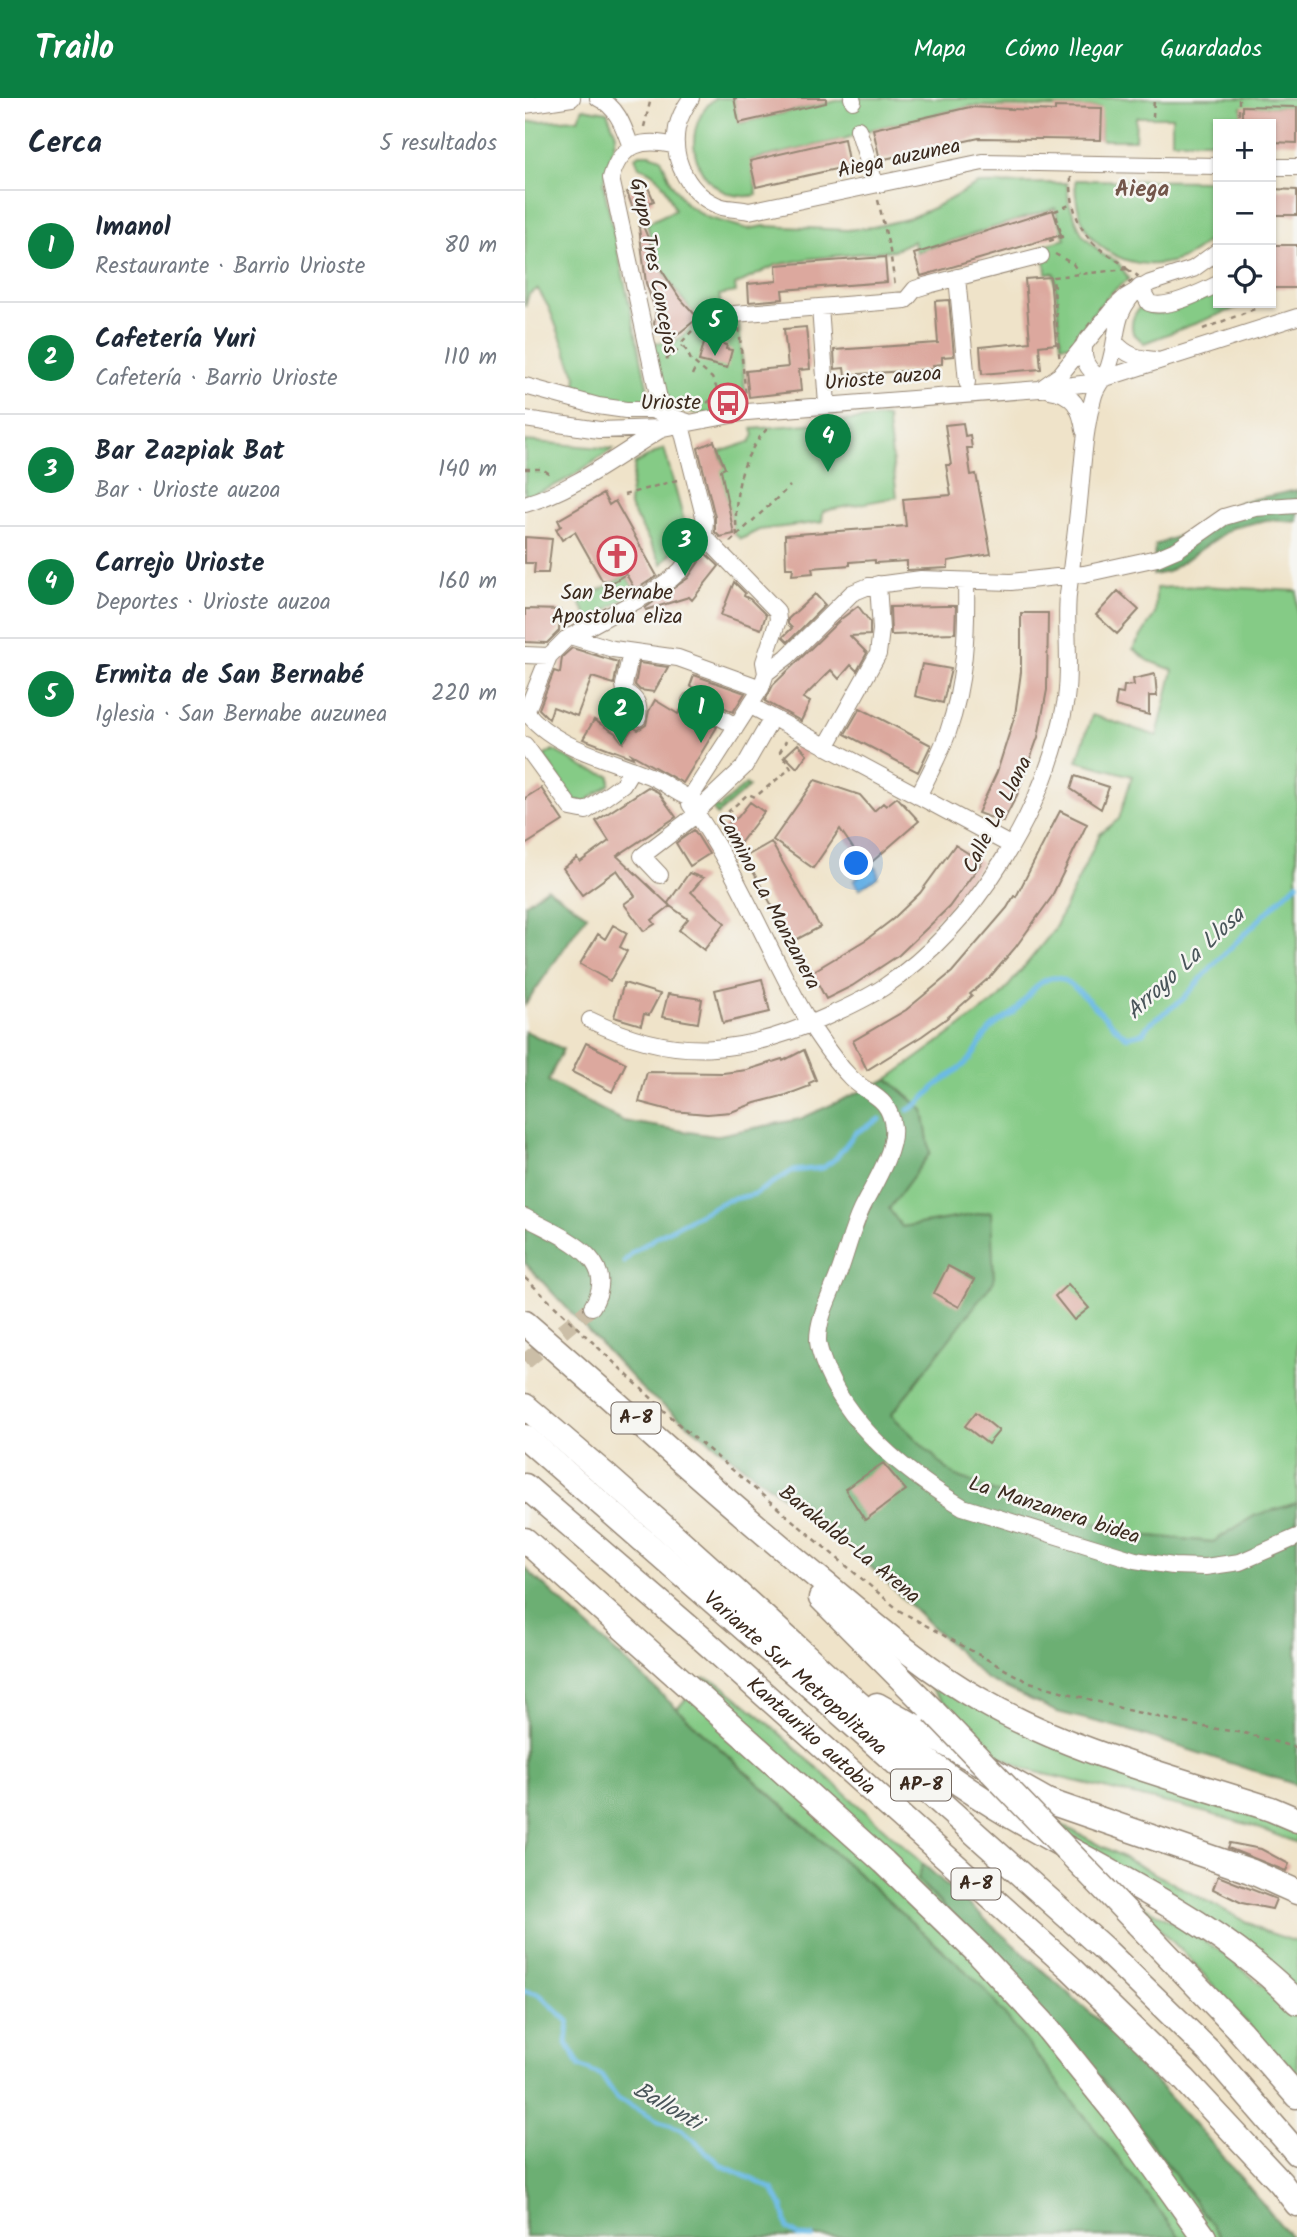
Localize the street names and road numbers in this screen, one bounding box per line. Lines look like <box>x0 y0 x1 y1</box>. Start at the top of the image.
street label: Aiega auzunea <box>834 130 964 188</box>
street label: Grupo Tres Concejos <box>620 175 686 357</box>
street label: Urioste auzoa <box>823 357 943 401</box>
street label: Calle La Llana <box>954 751 1042 879</box>
street label: Camino La Manzanera <box>707 806 829 996</box>
road number: A-8 <box>611 1402 661 1434</box>
street label: La Manzanera bidea <box>964 1468 1144 1554</box>
street label: Barakaldo-La Arena <box>771 1477 927 1613</box>
street label: Variante Sur Metropolitana <box>696 1583 895 1764</box>
street label: Kantauriko autobia <box>739 1669 883 1803</box>
road number: AP-8 <box>891 1770 951 1800</box>
road number: A-8 <box>951 1868 1001 1899</box>

